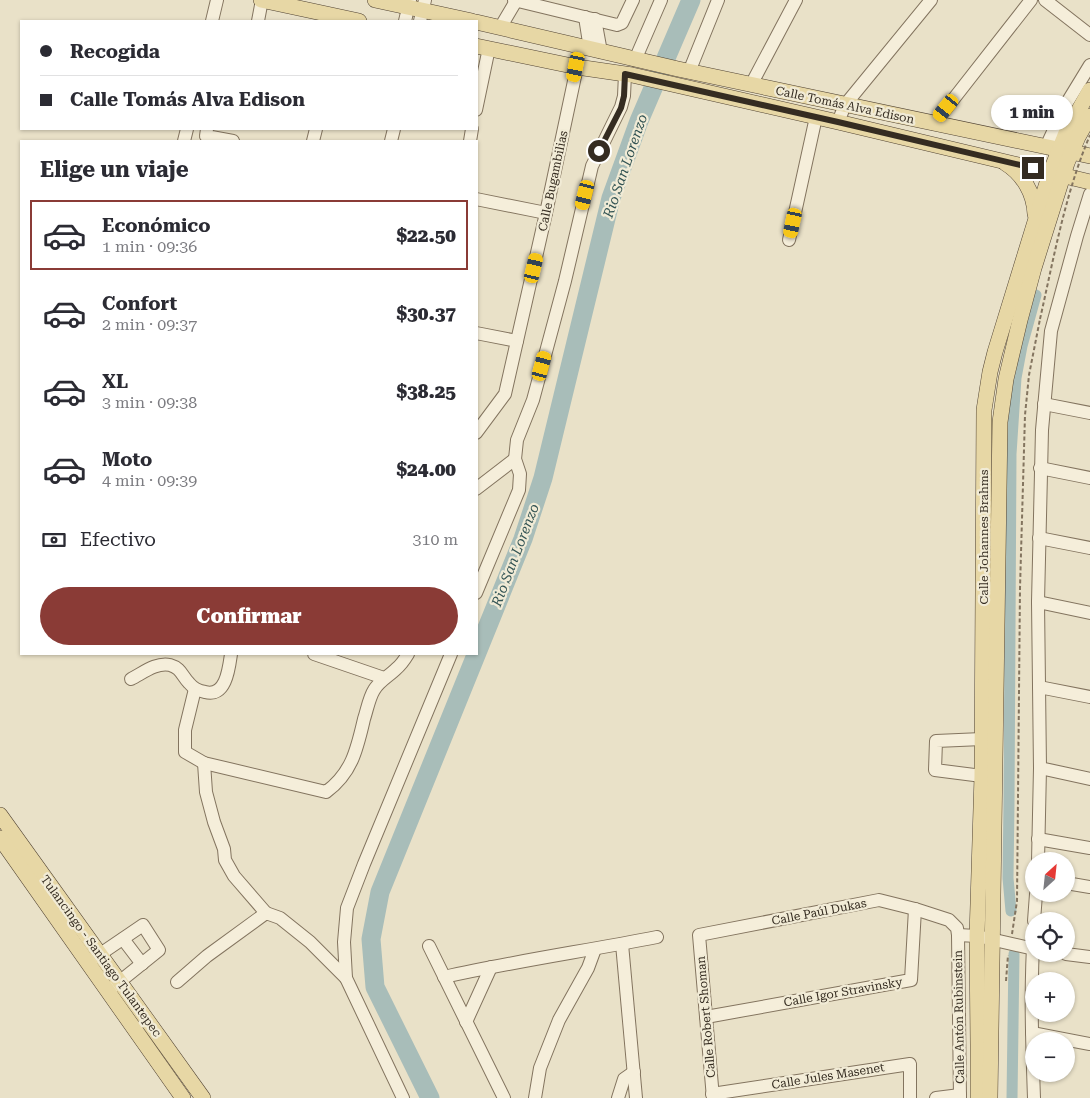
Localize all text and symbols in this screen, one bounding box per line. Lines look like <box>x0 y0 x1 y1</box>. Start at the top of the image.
text: Recogida <box>70 40 160 63</box>
car <box>565 51 586 83</box>
street label: Calle Tomás Alva Edison <box>774 83 916 127</box>
text: Calle Tomás Alva Edison <box>70 88 305 111</box>
car <box>930 92 961 124</box>
callout: 1 min <box>992 96 1074 130</box>
text: 1 min <box>1010 103 1054 122</box>
water label: Rio San Lorenzo <box>599 112 650 221</box>
street label: Calle Bugambilias <box>535 129 571 233</box>
route start <box>588 140 610 162</box>
text: Elige un viaje <box>40 157 189 182</box>
route end <box>1022 157 1044 179</box>
car <box>574 179 595 211</box>
car <box>782 207 803 239</box>
icon: car <box>42 213 87 258</box>
text: Económico <box>102 214 210 237</box>
text: $22.50 <box>396 224 456 247</box>
text: 1 min · 09:36 <box>102 237 197 256</box>
car <box>523 252 544 284</box>
icon: car <box>42 291 87 336</box>
text: Confort <box>102 292 177 315</box>
text: $30.37 <box>396 302 456 325</box>
text: 2 min · 09:37 <box>102 315 197 334</box>
car <box>530 350 553 382</box>
icon: car <box>42 369 87 414</box>
text: XL <box>102 370 128 393</box>
text: $38.25 <box>396 380 456 403</box>
text: 3 min · 09:38 <box>102 393 197 412</box>
icon: car <box>42 447 87 492</box>
text: Moto <box>102 448 152 471</box>
text: $24.00 <box>396 458 456 481</box>
street label: Calle Johannes Brahms <box>977 469 991 604</box>
text: 4 min · 09:39 <box>102 471 197 490</box>
water label: Rio San Lorenzo <box>488 502 542 609</box>
icon: cash <box>40 526 68 554</box>
text: Efectivo <box>80 528 156 551</box>
text: 310 m <box>412 530 458 549</box>
button: Confirmar <box>40 587 458 645</box>
north arrow <box>1025 852 1075 902</box>
map controls <box>1025 852 1075 1082</box>
street label: Tulancingo - Santiago Tulantepec <box>38 873 164 1040</box>
street label: Calle Paúl Dukas <box>770 896 868 928</box>
button: locate <box>1025 912 1075 962</box>
street label: Calle Antón Rubinstein <box>951 950 967 1084</box>
street label: Calle Robert Shoman <box>694 955 718 1079</box>
button: + <box>1025 972 1075 1022</box>
street label: Calle Igor Stravinsky <box>783 975 904 1009</box>
button: − <box>1025 1032 1075 1082</box>
street label: Calle Jules Masenet <box>771 1060 886 1092</box>

